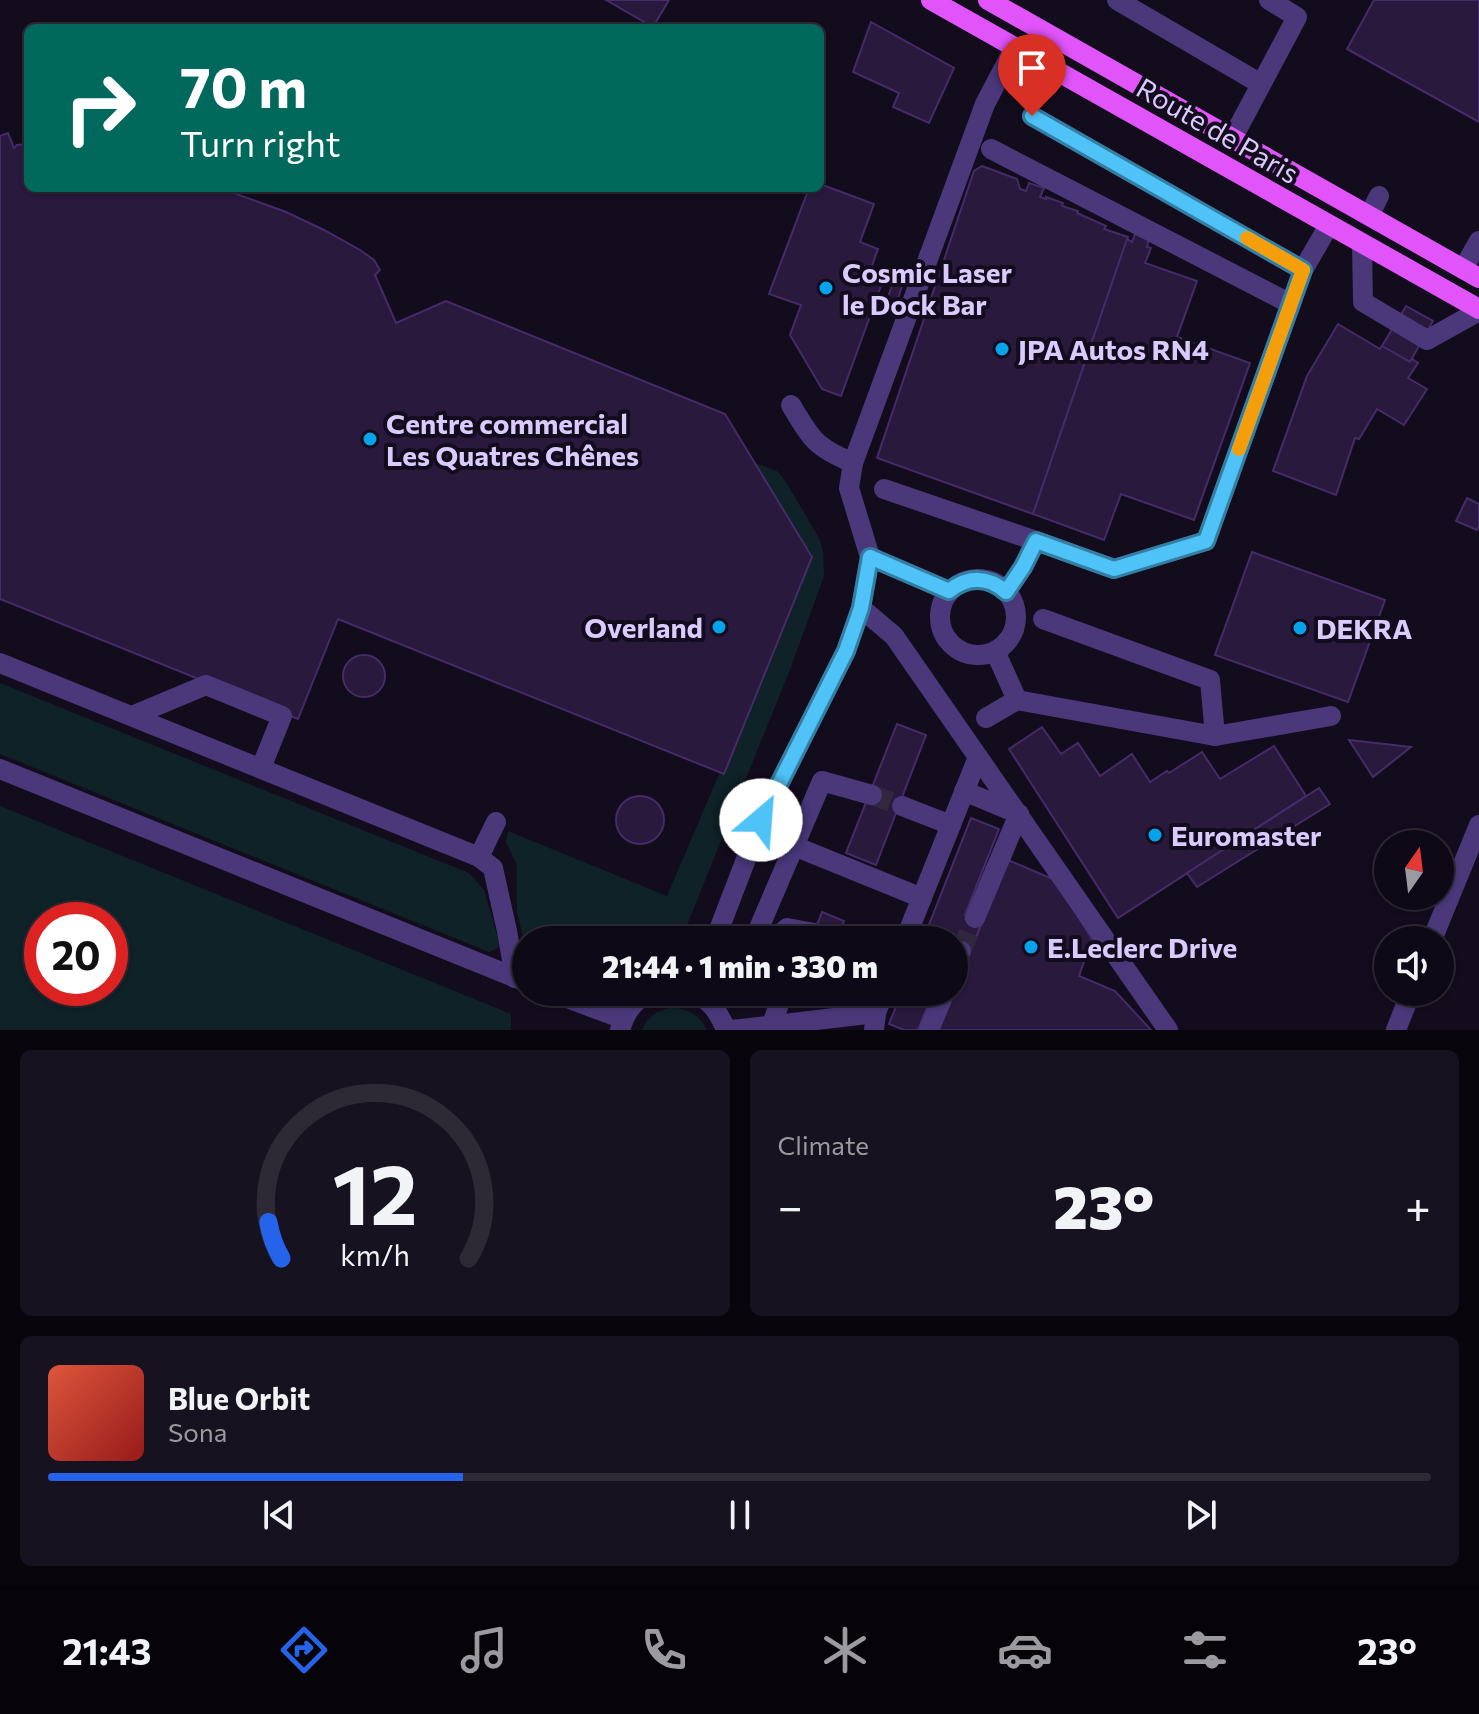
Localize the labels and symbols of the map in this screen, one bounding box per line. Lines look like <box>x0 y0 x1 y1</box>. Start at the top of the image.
pin <box>998 34 1066 116</box>
street label: Route de Paris <box>1131 70 1305 190</box>
place label: Cosmic Laser le Dock Bar <box>842 255 1013 321</box>
marker: Cosmic Laser le Dock Bar <box>817 279 835 297</box>
place label: JPA Autos RN4 <box>1018 332 1209 366</box>
marker: JPA Autos RN4 <box>993 340 1011 358</box>
place label: Centre commercial Les Quatres Chênes <box>386 406 639 472</box>
marker: Centre commercial Les Quatres Chênes <box>361 430 379 448</box>
place label: Overland <box>584 610 703 644</box>
place label: DEKRA <box>1316 611 1412 645</box>
marker: Overland <box>710 618 728 636</box>
marker: DEKRA <box>1291 619 1309 637</box>
position arrow <box>719 778 803 862</box>
place label: Euromaster <box>1171 818 1322 852</box>
marker: Euromaster <box>1146 826 1164 844</box>
north arrow <box>1374 830 1454 910</box>
speed limit sign: 20 <box>24 902 128 1006</box>
place label: E.Leclerc Drive <box>1047 930 1237 964</box>
marker: E.Leclerc Drive <box>1022 938 1040 956</box>

